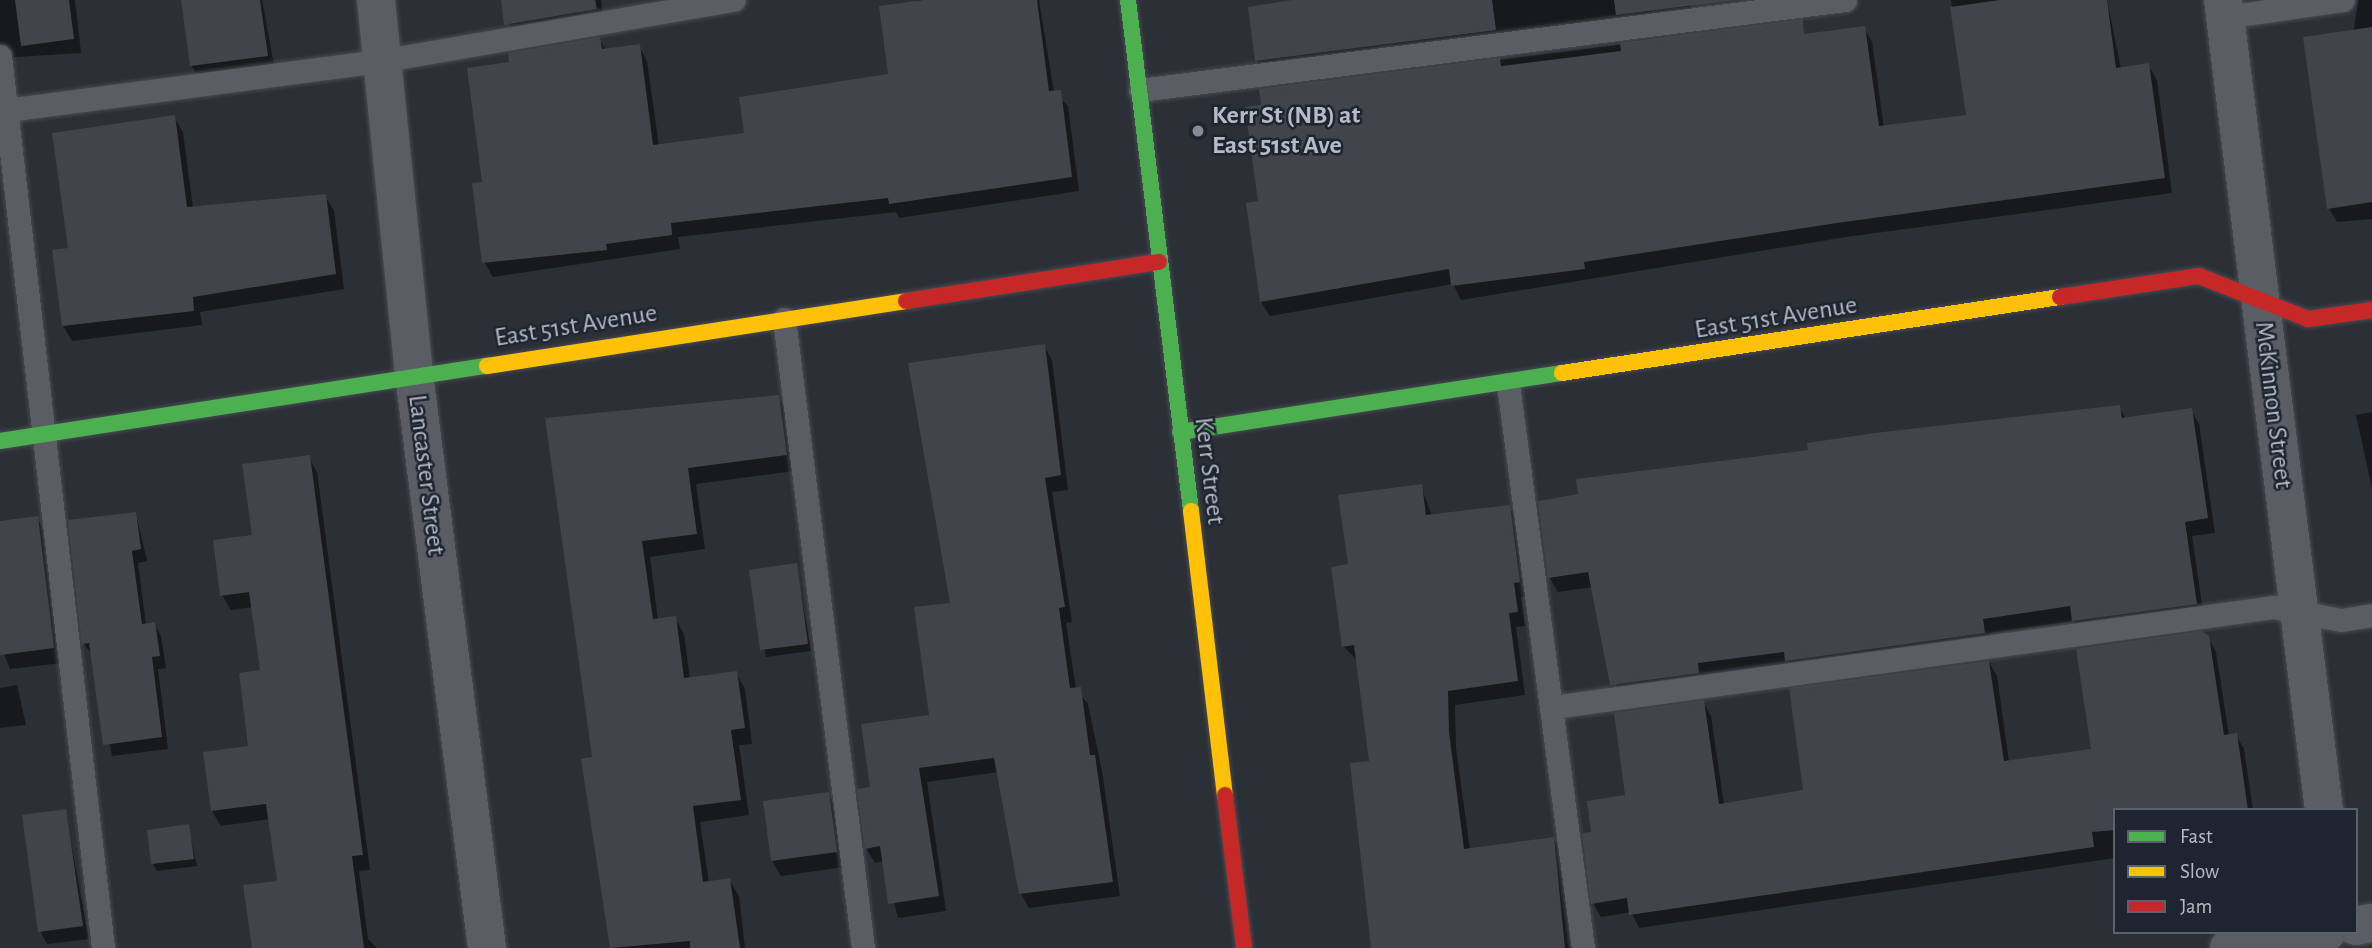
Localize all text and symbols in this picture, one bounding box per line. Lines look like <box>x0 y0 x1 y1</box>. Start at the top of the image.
place label: Kerr St (NB) at East 51st Ave <box>1212 100 1360 162</box>
marker: Kerr St (NB) at East 51st Ave <box>1190 123 1206 139</box>
street label: East 51st Avenue <box>1693 290 1859 346</box>
street label: East 51st Avenue <box>493 298 659 354</box>
street label: McKinnon Street <box>2247 320 2299 490</box>
street label: Lancaster Street <box>401 393 451 557</box>
street label: Kerr Street <box>1187 416 1231 526</box>
legend <box>2113 808 2358 934</box>
text: Fast <box>2180 826 2213 847</box>
text: Slow <box>2180 861 2219 882</box>
text: Jam <box>2180 896 2212 917</box>

